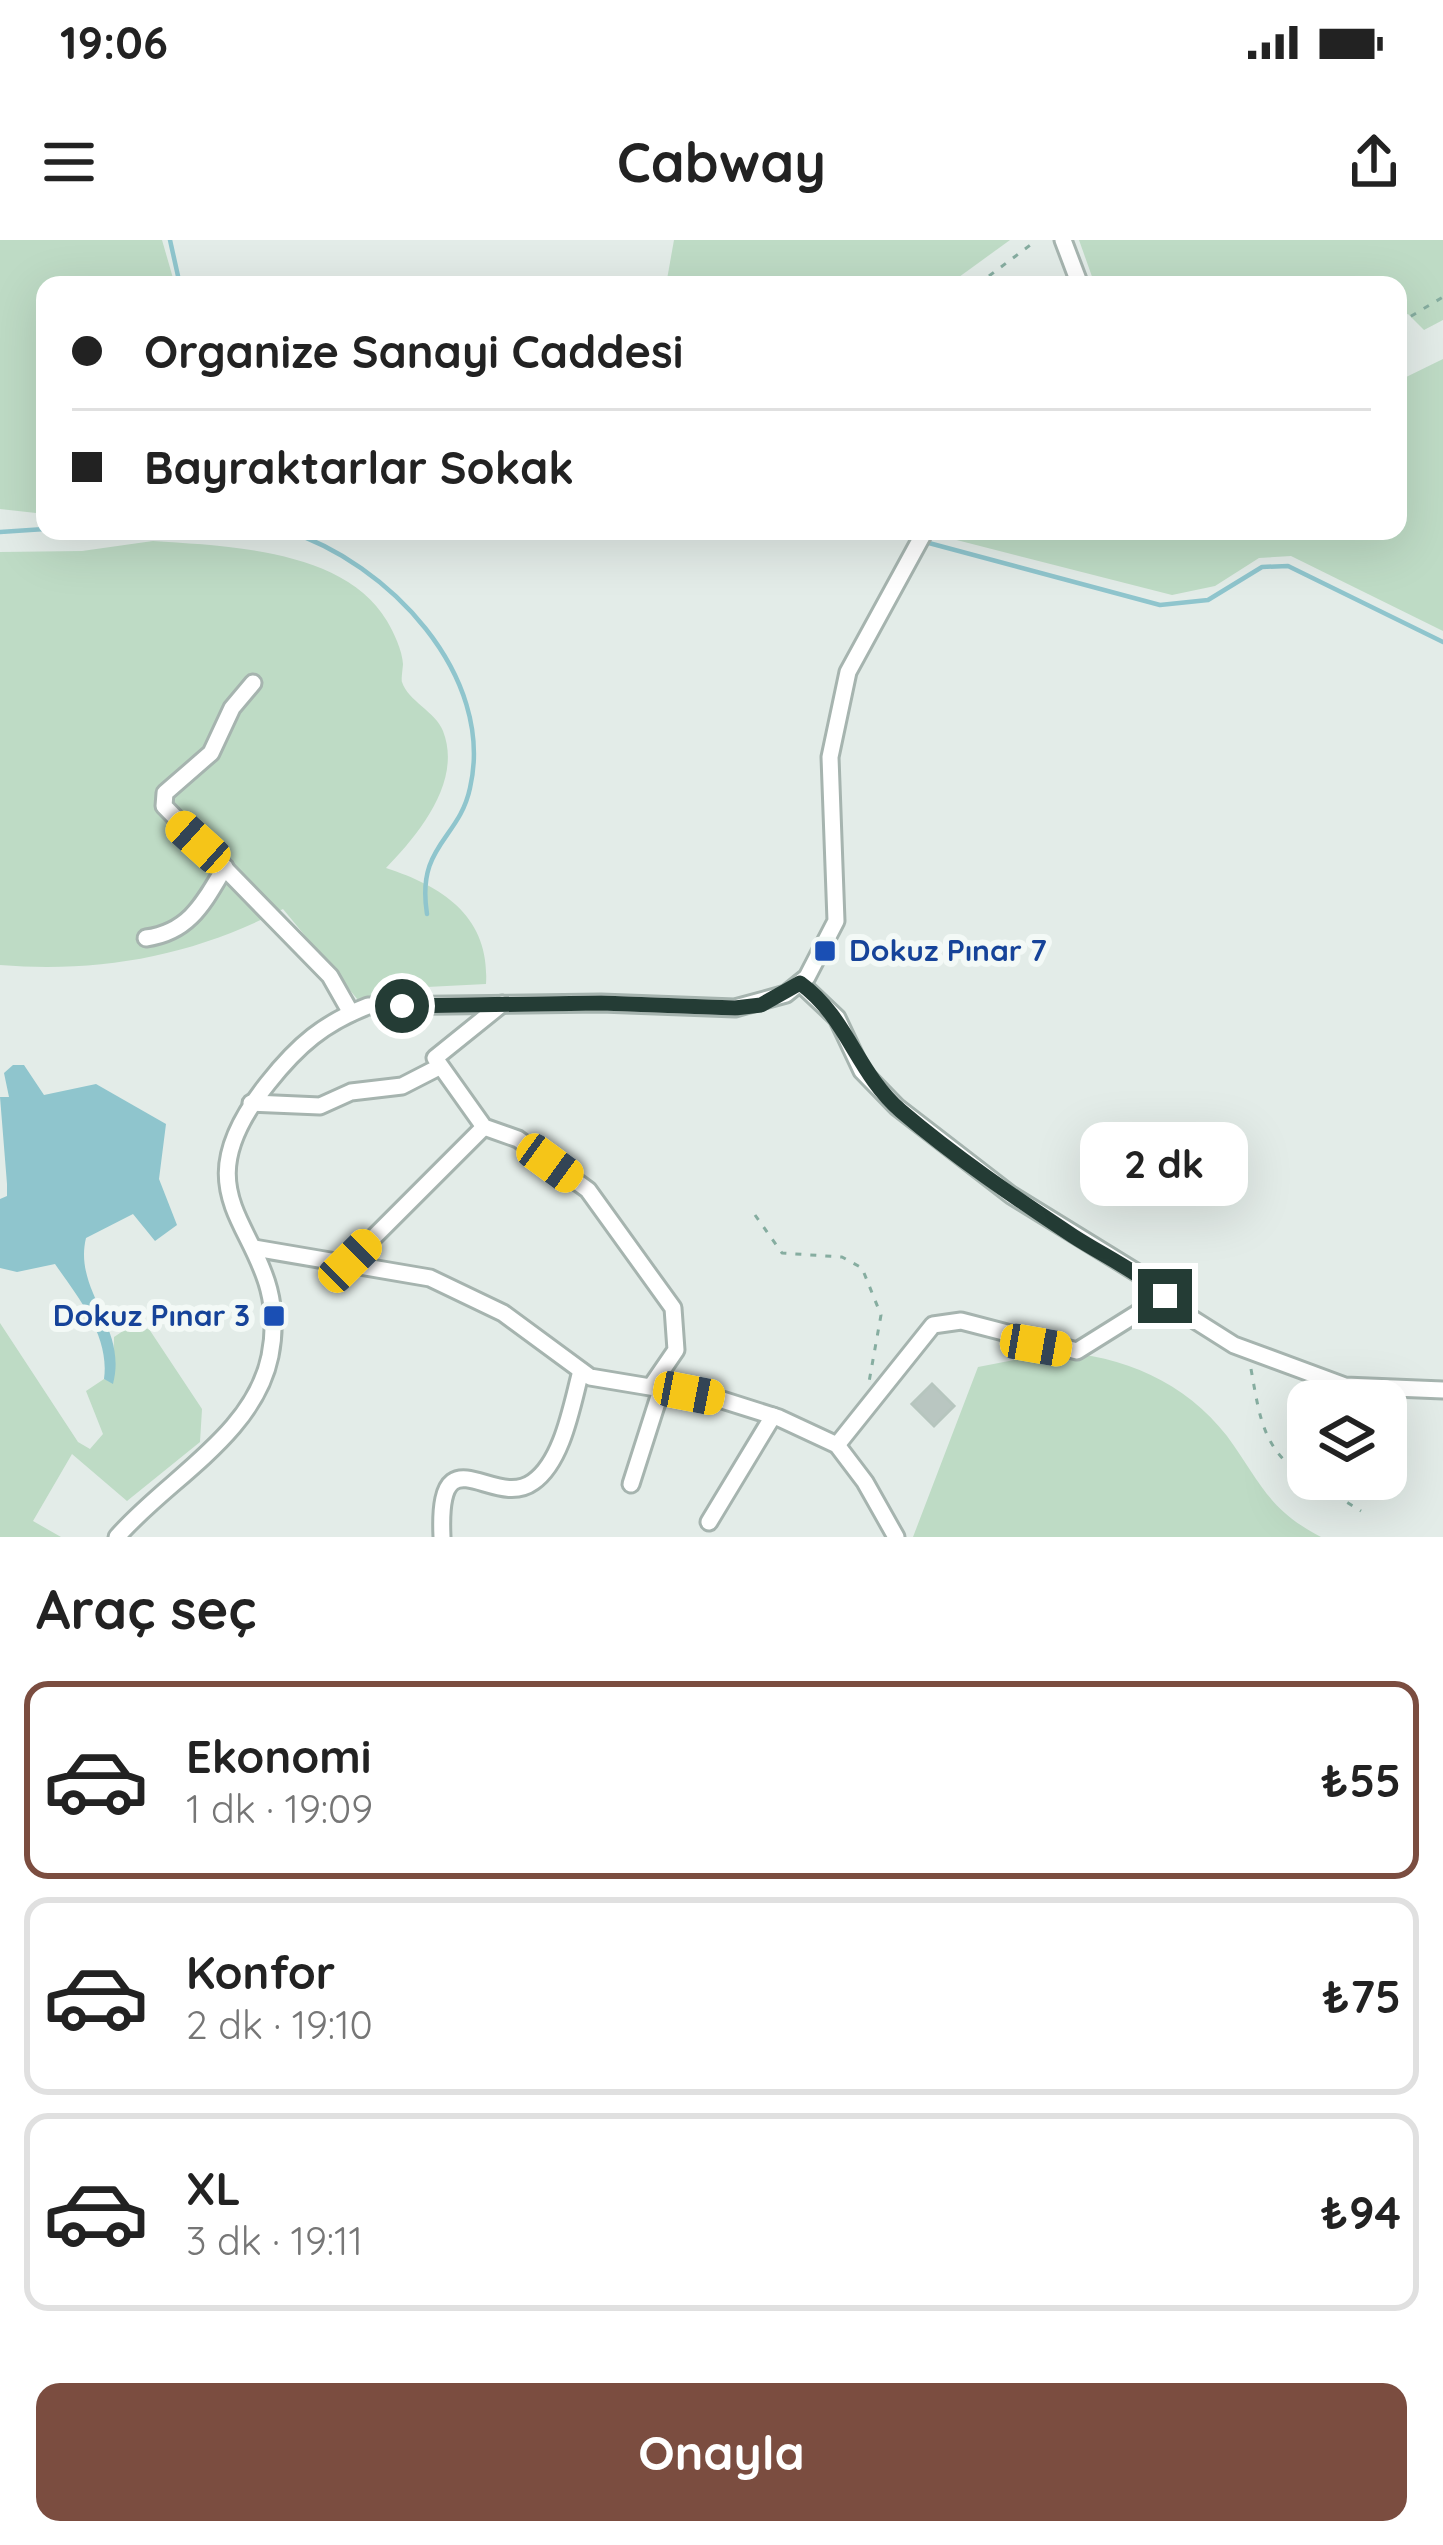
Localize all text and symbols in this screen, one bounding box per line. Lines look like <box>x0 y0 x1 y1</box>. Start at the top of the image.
text: 19:06 <box>60 14 168 70</box>
text: Cabway <box>617 128 826 196</box>
icon: menu <box>36 129 102 195</box>
icon: share <box>1341 129 1407 195</box>
text: Organize Sanayi Caddesi <box>144 323 683 379</box>
text: Bayraktarlar Sokak <box>144 439 574 495</box>
car <box>159 805 237 879</box>
place label: Dokuz Pınar 7 <box>849 931 1047 969</box>
marker: Dokuz Pınar 7 <box>812 938 838 964</box>
route start <box>375 979 429 1033</box>
callout: 2 dk <box>1081 1122 1249 1206</box>
car <box>510 1127 590 1199</box>
text: 2 dk <box>1124 1139 1204 1188</box>
car <box>312 1223 388 1299</box>
route end <box>1138 1269 1192 1323</box>
place label: Dokuz Pınar 3 <box>53 1296 250 1334</box>
marker: Dokuz Pınar 3 <box>261 1303 287 1329</box>
car <box>997 1321 1075 1369</box>
car <box>650 1368 728 1418</box>
map controls <box>1287 1380 1407 1500</box>
button: layers <box>1287 1380 1407 1500</box>
text: Araç seç <box>36 1575 256 1643</box>
icon: car <box>42 1726 150 1834</box>
text: Ekonomi <box>186 1728 371 1784</box>
text: ₺55 <box>1321 1752 1401 1808</box>
text: 1 dk · 19:09 <box>186 1784 373 1833</box>
icon: car <box>42 1942 150 2050</box>
text: Konfor <box>186 1944 335 2000</box>
text: ₺75 <box>1322 1968 1401 2024</box>
text: 2 dk · 19:10 <box>186 2000 373 2049</box>
icon: car <box>42 2158 150 2266</box>
text: XL <box>186 2160 241 2216</box>
text: ₺94 <box>1320 2184 1401 2240</box>
text: 3 dk · 19:11 <box>186 2216 363 2265</box>
button: Onayla <box>36 2383 1407 2521</box>

